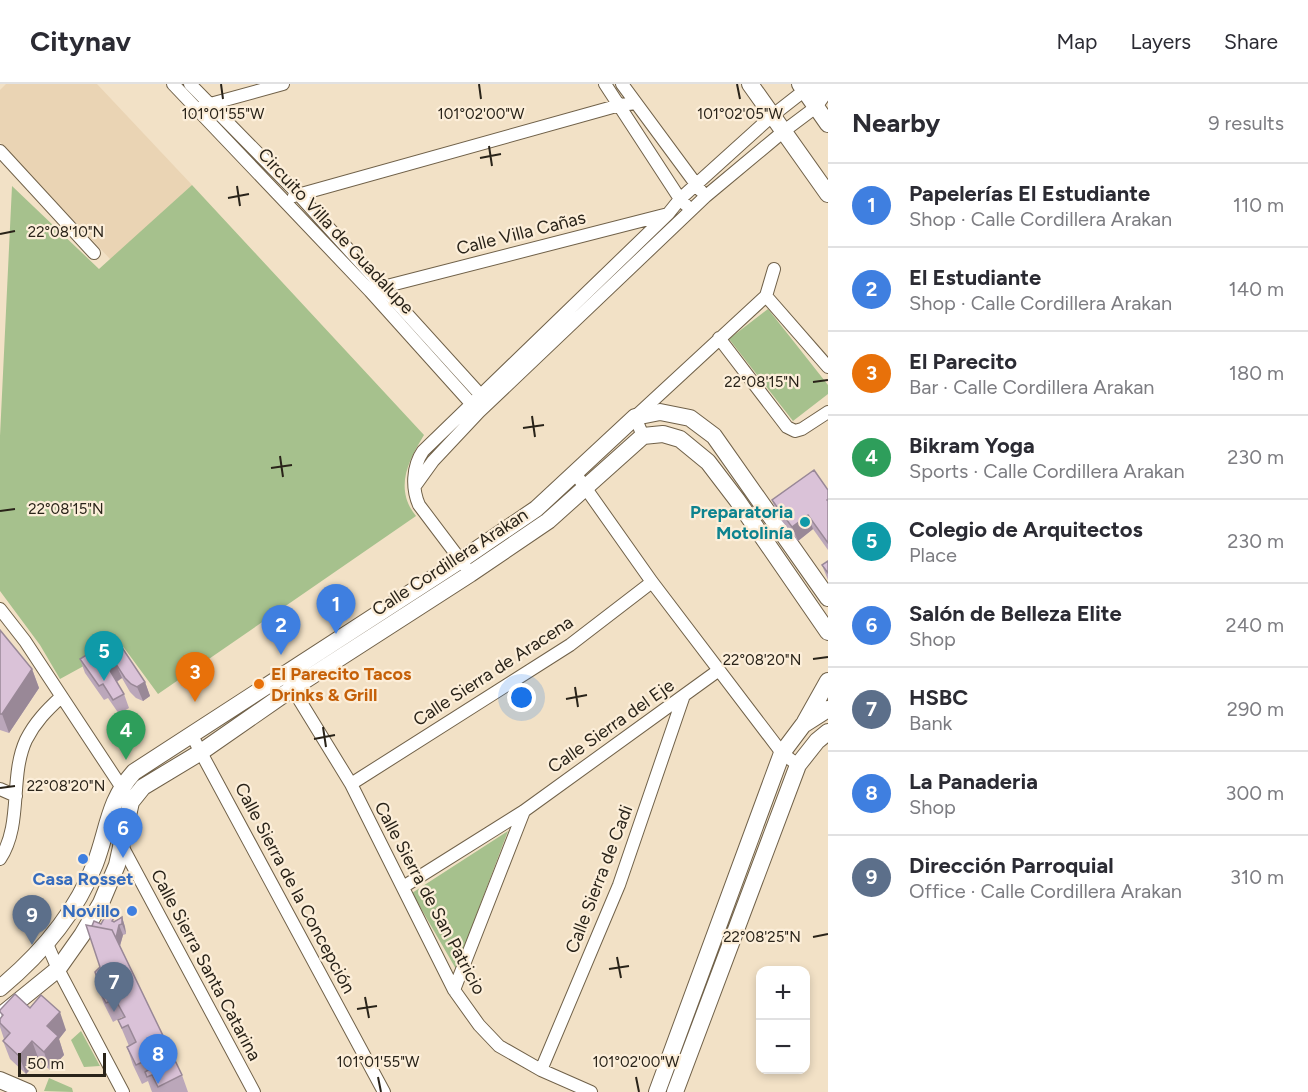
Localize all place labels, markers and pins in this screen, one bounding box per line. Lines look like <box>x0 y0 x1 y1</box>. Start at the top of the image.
place label: Preparatoria Motolinía <box>690 501 793 544</box>
marker: Preparatoria Motolinía <box>798 515 812 529</box>
pin: 1 <box>316 584 356 634</box>
pin: 2 <box>262 606 300 655</box>
pin: 5 <box>84 632 124 681</box>
pin: 3 <box>176 652 214 702</box>
place label: El Parecito Tacos Drinks & Grill <box>271 663 412 706</box>
marker: El Parecito Tacos Drinks & Grill <box>252 677 266 691</box>
pin: 4 <box>106 710 146 760</box>
pin: 6 <box>104 808 142 858</box>
marker: Casa Rosset <box>76 852 90 866</box>
place label: Casa Rosset <box>33 868 133 890</box>
pin: 9 <box>12 896 51 945</box>
place label: Novillo <box>62 900 120 922</box>
marker: Novillo <box>125 904 139 918</box>
pin: 7 <box>94 962 134 1012</box>
pin: 8 <box>138 1034 178 1084</box>

